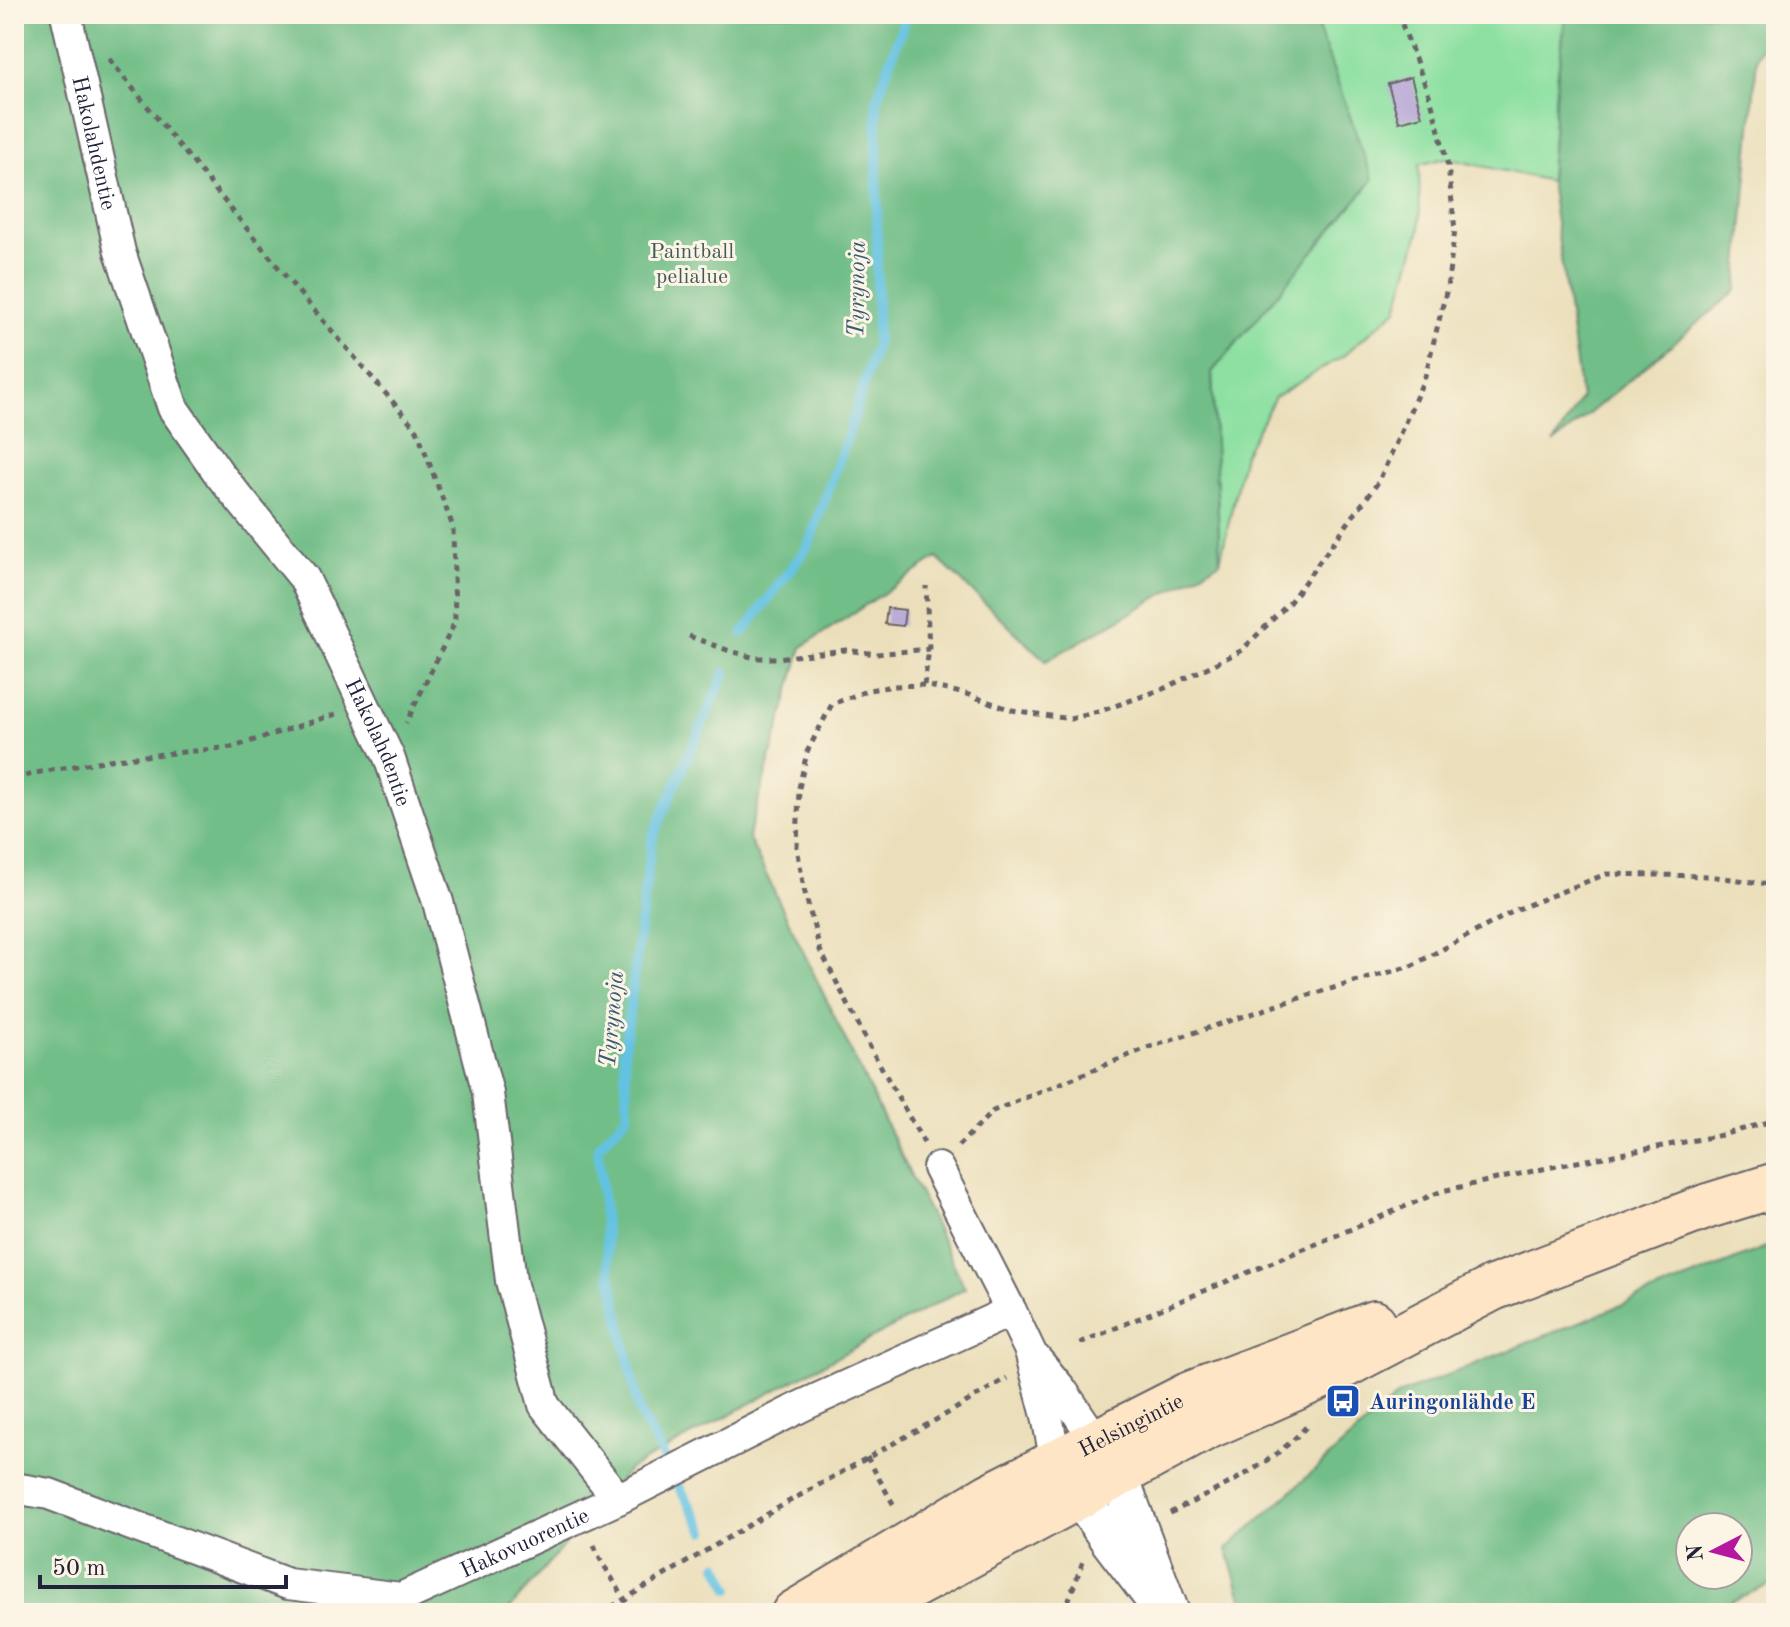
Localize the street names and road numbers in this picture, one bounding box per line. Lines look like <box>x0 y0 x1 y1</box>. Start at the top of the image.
street label: Hakolahdentie <box>67 74 119 212</box>
street label: Hakolahdentie <box>340 675 414 809</box>
street label: Helsingintie <box>1075 1390 1187 1462</box>
street label: Hakovuorentie <box>457 1505 593 1583</box>

